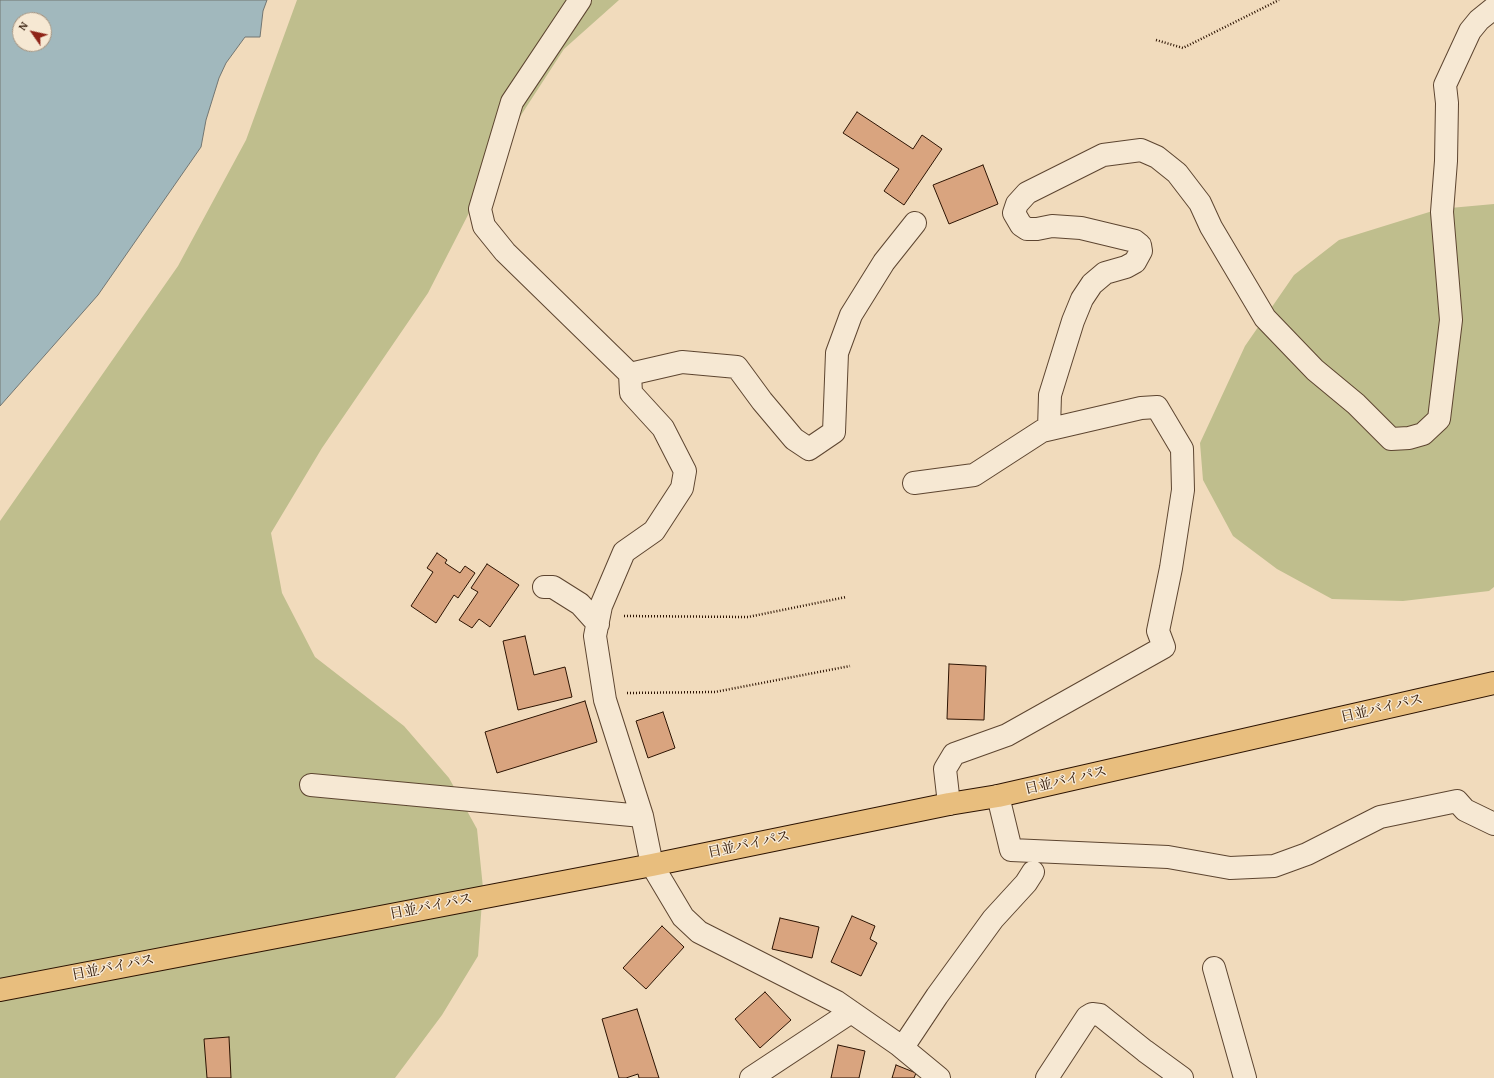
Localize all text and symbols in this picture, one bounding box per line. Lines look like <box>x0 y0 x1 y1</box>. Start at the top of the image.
north arrow <box>12 12 52 52</box>
text: N <box>14 18 32 33</box>
street label: 日並バイパス <box>1339 691 1425 727</box>
street label: 日並バイパス <box>1023 763 1109 799</box>
street label: 日並バイパス <box>706 828 792 862</box>
street label: 日並バイパス <box>388 891 474 923</box>
street label: 日並バイパス <box>70 952 156 984</box>

